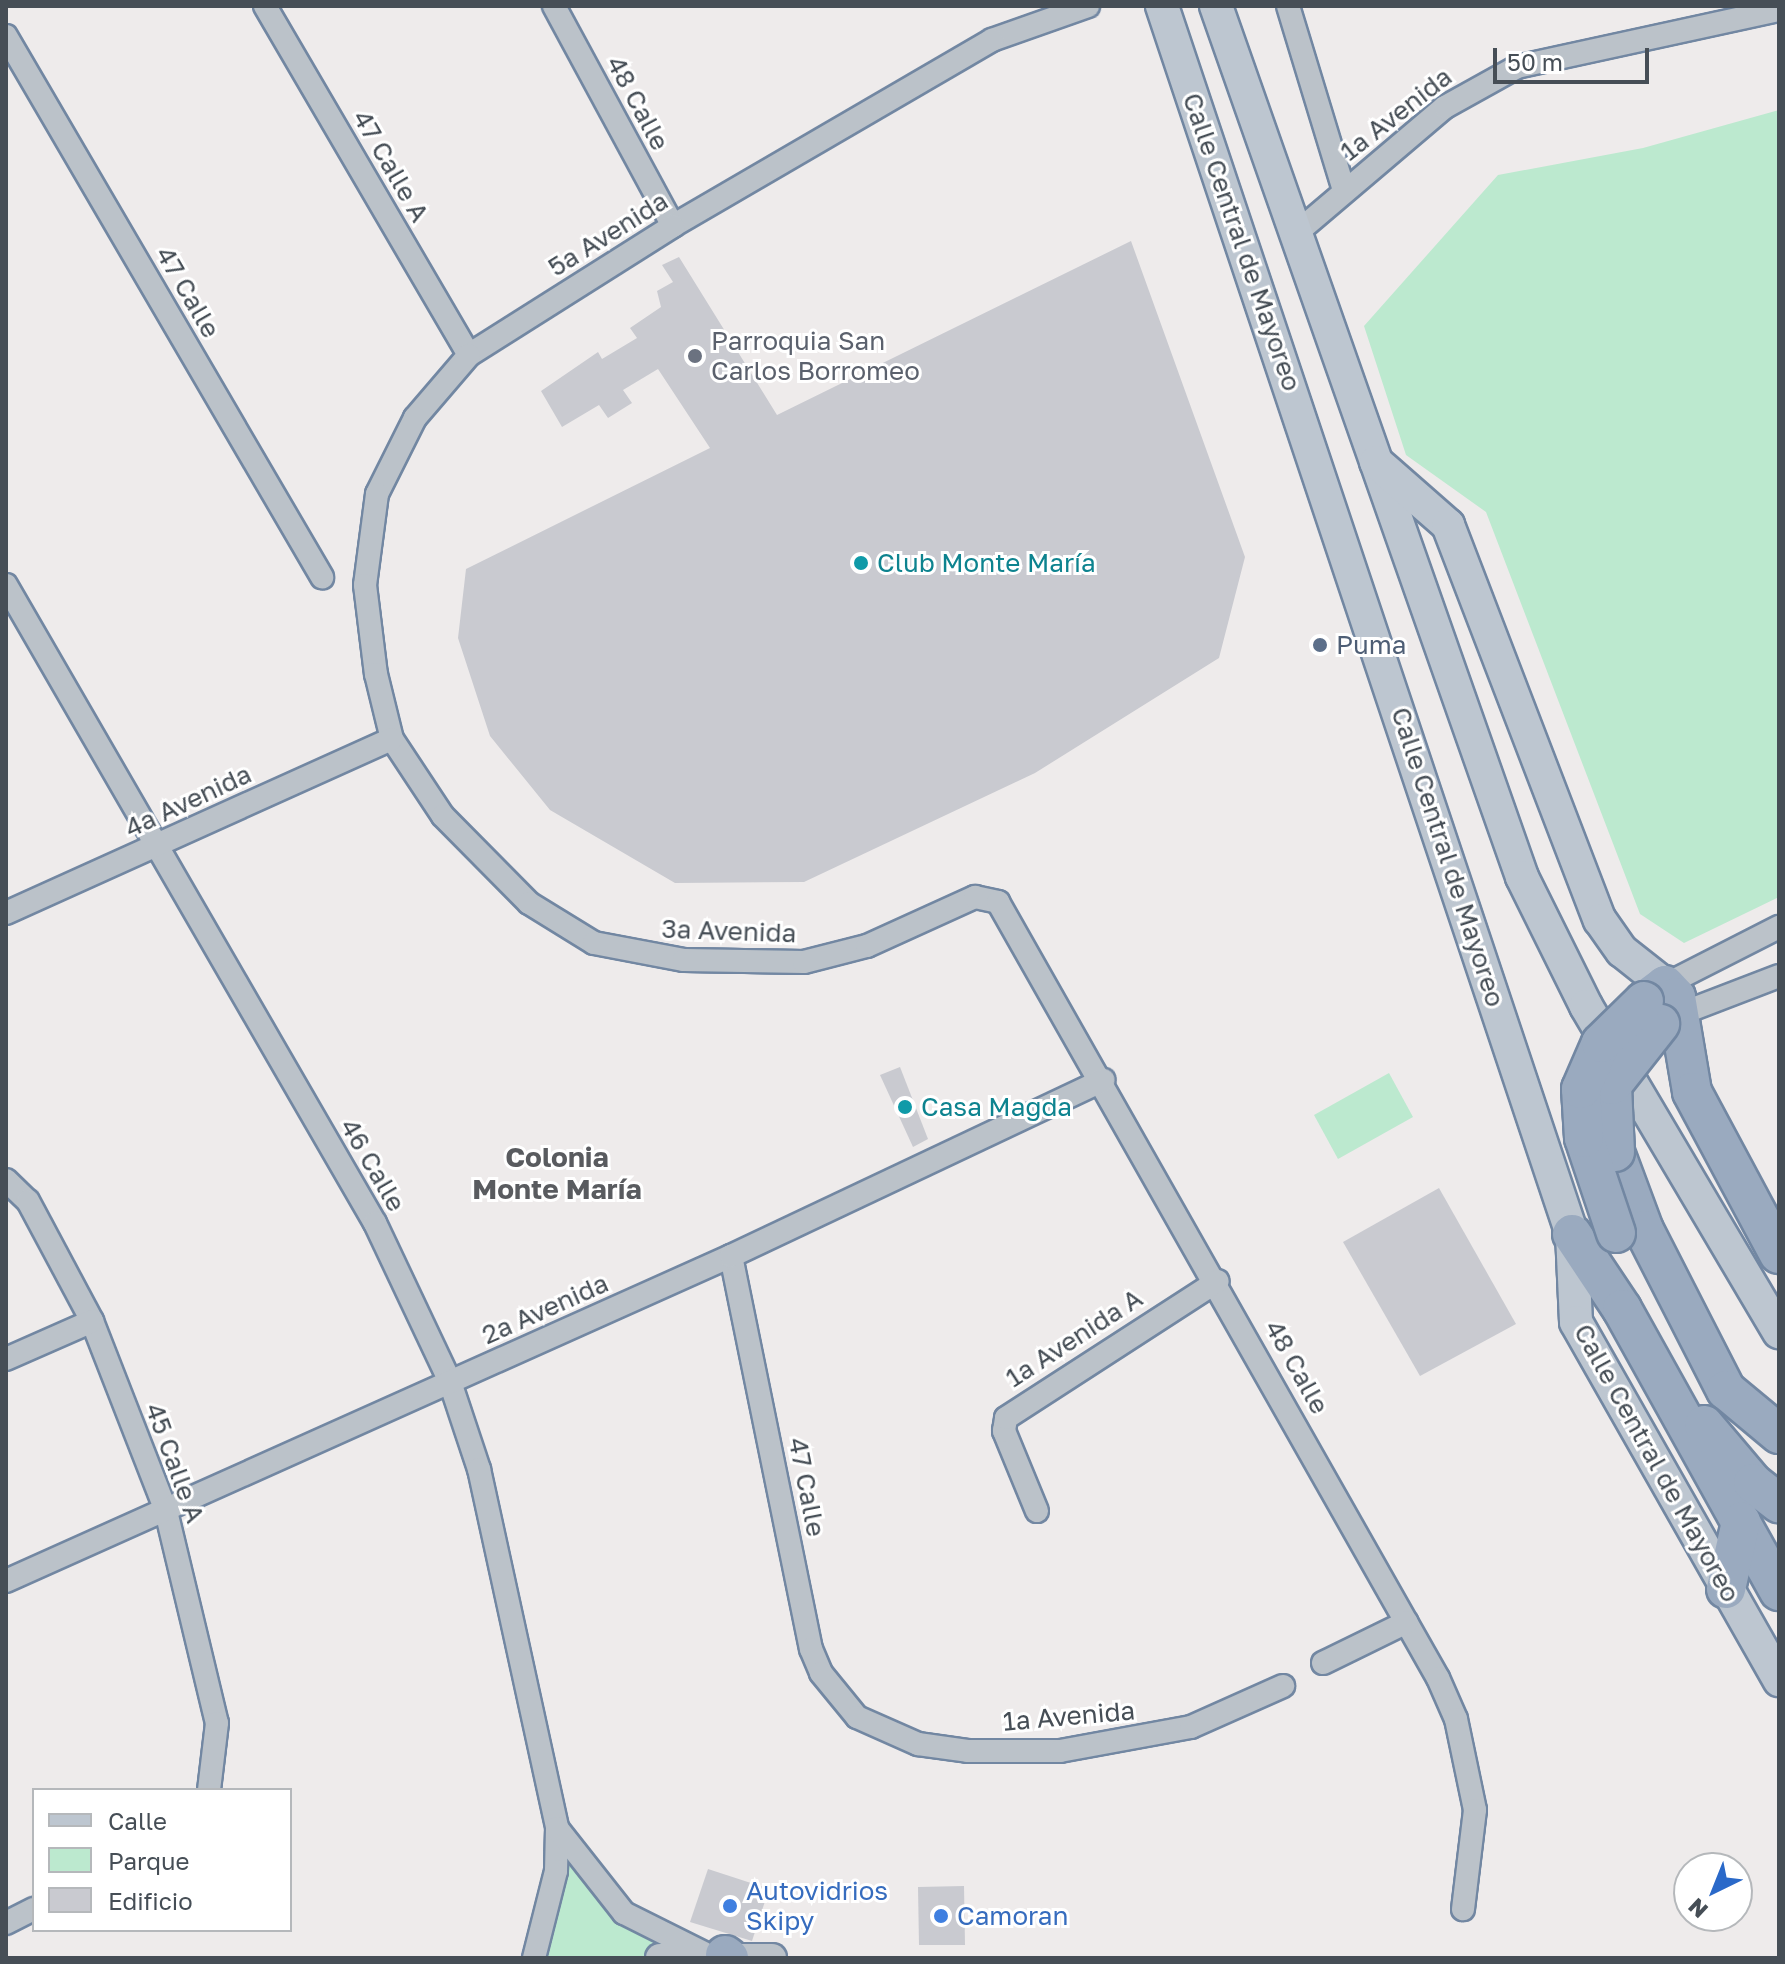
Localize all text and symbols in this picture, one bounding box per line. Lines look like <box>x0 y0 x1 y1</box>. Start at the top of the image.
scale bar <box>1497 32 1653 82</box>
text: 50 m <box>1507 47 1563 76</box>
street label: 48 Calle <box>600 51 676 155</box>
street label: 1a Avenida <box>1334 61 1458 167</box>
street label: Calle Central de Mayoreo <box>1176 89 1308 395</box>
street label: 47 Calle A <box>347 105 435 227</box>
street label: 5a Avenida <box>543 185 673 283</box>
street label: 47 Calle <box>149 241 227 343</box>
place label: Parroquia San Carlos Borromeo <box>711 325 920 386</box>
marker: Parroquia San Carlos Borromeo <box>686 347 704 365</box>
place label: Club Monte María <box>877 547 1096 579</box>
marker: Club Monte María <box>852 554 870 572</box>
place label: Puma <box>1336 629 1406 661</box>
marker: Puma <box>1311 636 1329 654</box>
street label: Calle Central de Mayoreo <box>1385 703 1511 1011</box>
street label: 4a Avenida <box>120 758 256 844</box>
street label: 3a Avenida <box>661 913 797 949</box>
place label: Casa Magda <box>921 1091 1072 1123</box>
marker: Casa Magda <box>896 1098 914 1116</box>
street label: 46 Calle <box>334 1113 412 1217</box>
district label: Colonia Monte María <box>472 1140 642 1206</box>
street label: 2a Avenida <box>477 1267 613 1351</box>
street label: 1a Avenida A <box>1000 1282 1148 1394</box>
street label: 48 Calle <box>1259 1315 1335 1419</box>
street label: Calle Central de Mayoreo <box>1568 1319 1746 1607</box>
street label: 45 Calle A <box>139 1399 211 1527</box>
street label: 47 Calle <box>782 1435 832 1539</box>
street label: 1a Avenida <box>1002 1695 1136 1737</box>
legend <box>32 1788 292 1932</box>
text: Calle <box>108 1806 167 1835</box>
text: Parque <box>108 1846 189 1875</box>
north arrow <box>1673 1852 1753 1932</box>
place label: Autovidrios Skipy <box>746 1875 888 1936</box>
text: Edificio <box>108 1886 193 1915</box>
text: N <box>1682 1893 1713 1924</box>
marker: Autovidrios Skipy <box>721 1897 739 1915</box>
place label: Camoran <box>957 1900 1069 1932</box>
marker: Camoran <box>932 1907 950 1925</box>

